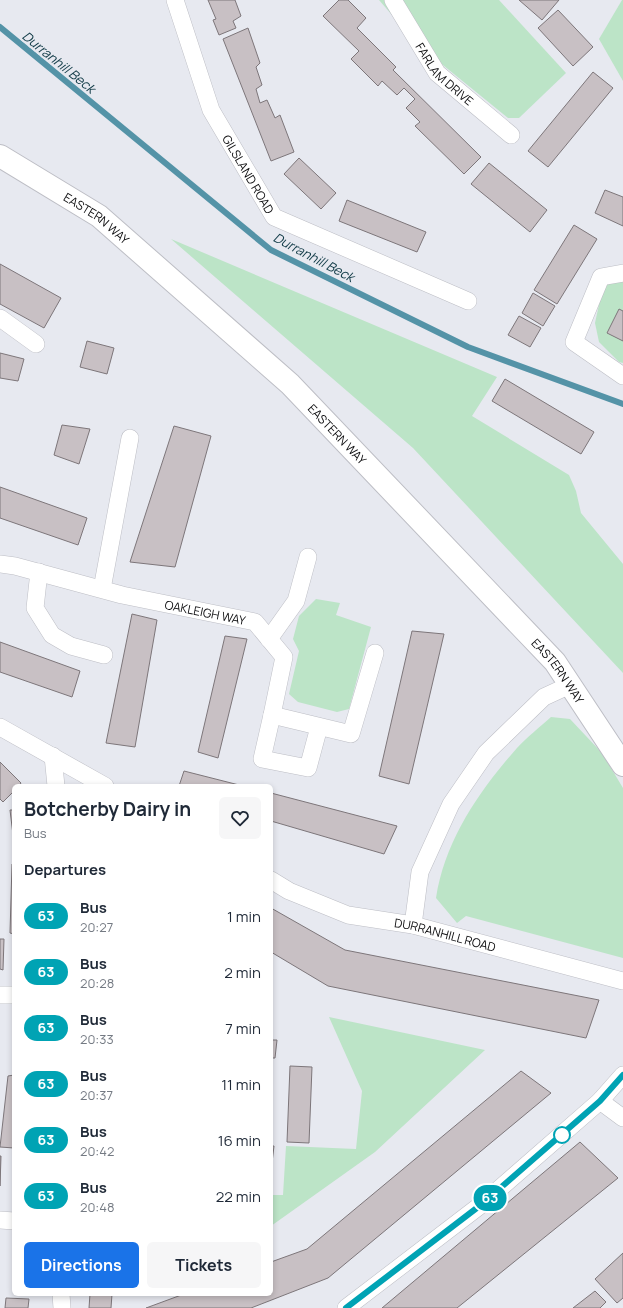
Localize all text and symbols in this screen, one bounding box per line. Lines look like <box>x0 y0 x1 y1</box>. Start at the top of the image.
water label: Durranhill Beck <box>19 27 101 99</box>
street label: FARLAM DRIVE <box>412 39 478 109</box>
street label: GILSLAND ROAD <box>219 131 279 217</box>
street label: EASTERN WAY <box>61 188 133 248</box>
water label: Durranhill Beck <box>270 228 360 287</box>
street label: EASTERN WAY <box>305 400 371 468</box>
street label: OAKLEIGH WAY <box>163 595 248 628</box>
street label: EASTERN WAY <box>528 634 589 707</box>
text: Botcherby Dairy in <box>24 796 191 822</box>
button: heart <box>219 797 261 839</box>
text: Bus <box>24 824 47 842</box>
text: Departures <box>24 859 106 880</box>
text: Bus <box>80 897 107 918</box>
text: 63 <box>38 906 54 925</box>
text: 1 min <box>227 906 261 927</box>
street label: DURRANHILL ROAD <box>393 914 498 955</box>
text: 20:27 <box>80 918 113 936</box>
text: Bus <box>80 953 107 974</box>
text: 63 <box>38 962 54 981</box>
text: 2 min <box>224 962 261 983</box>
text: 20:28 <box>80 974 114 992</box>
text: Bus <box>80 1009 107 1030</box>
text: 63 <box>38 1018 54 1037</box>
text: 7 min <box>225 1018 261 1039</box>
text: 20:33 <box>80 1030 114 1048</box>
text: Bus <box>80 1065 107 1086</box>
text: 63 <box>38 1074 54 1093</box>
text: 11 min <box>221 1074 261 1095</box>
text: 20:37 <box>80 1086 113 1104</box>
text: Bus <box>80 1121 107 1142</box>
unlabelled marker <box>553 1126 571 1144</box>
text: 63 <box>38 1130 54 1149</box>
text: 16 min <box>218 1130 261 1151</box>
text: 20:42 <box>80 1142 114 1160</box>
text: Bus <box>80 1177 107 1198</box>
line badge: 63 <box>472 1185 508 1211</box>
text: 63 <box>38 1186 54 1205</box>
text: 22 min <box>216 1186 261 1207</box>
text: 63 <box>482 1188 498 1207</box>
text: 20:48 <box>80 1198 114 1216</box>
button: Directions <box>24 1242 139 1288</box>
button: Tickets <box>147 1242 261 1288</box>

